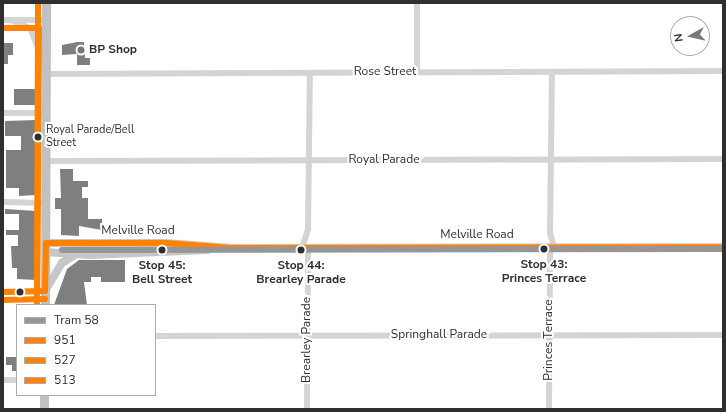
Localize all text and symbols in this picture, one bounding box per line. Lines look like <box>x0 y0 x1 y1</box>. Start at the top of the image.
north arrow <box>670 16 710 56</box>
text: N <box>671 32 687 43</box>
place label: BP Shop <box>89 43 137 57</box>
marker: BP Shop <box>76 45 86 55</box>
street label: Rose Street <box>354 65 416 79</box>
place label: Royal Parade/Bell Street <box>46 124 134 150</box>
marker: Royal Parade/Bell Street <box>33 132 43 142</box>
street label: Royal Parade <box>348 153 420 167</box>
street label: Melville Road <box>101 224 175 238</box>
street label: Melville Road <box>440 228 514 242</box>
marker: Stop 43: Princes Terrace <box>537 242 551 256</box>
marker: Stop 45: Bell Street <box>155 243 169 257</box>
marker: Stop 44: Brearley Parade <box>294 243 308 257</box>
place label: Stop 43: Princes Terrace <box>502 258 586 286</box>
place label: Stop 45: Bell Street <box>132 259 192 287</box>
place label: Stop 44: Brearley Parade <box>256 259 346 287</box>
unlabelled marker <box>15 287 25 297</box>
street label: Brearley Parade <box>300 297 314 383</box>
street label: Princes Terrace <box>542 299 556 381</box>
legend <box>16 304 156 396</box>
text: Tram 58 <box>54 312 99 328</box>
street label: Springhall Parade <box>391 328 487 342</box>
text: 951 <box>54 332 76 348</box>
text: 527 <box>54 352 76 368</box>
text: 513 <box>54 372 76 388</box>

